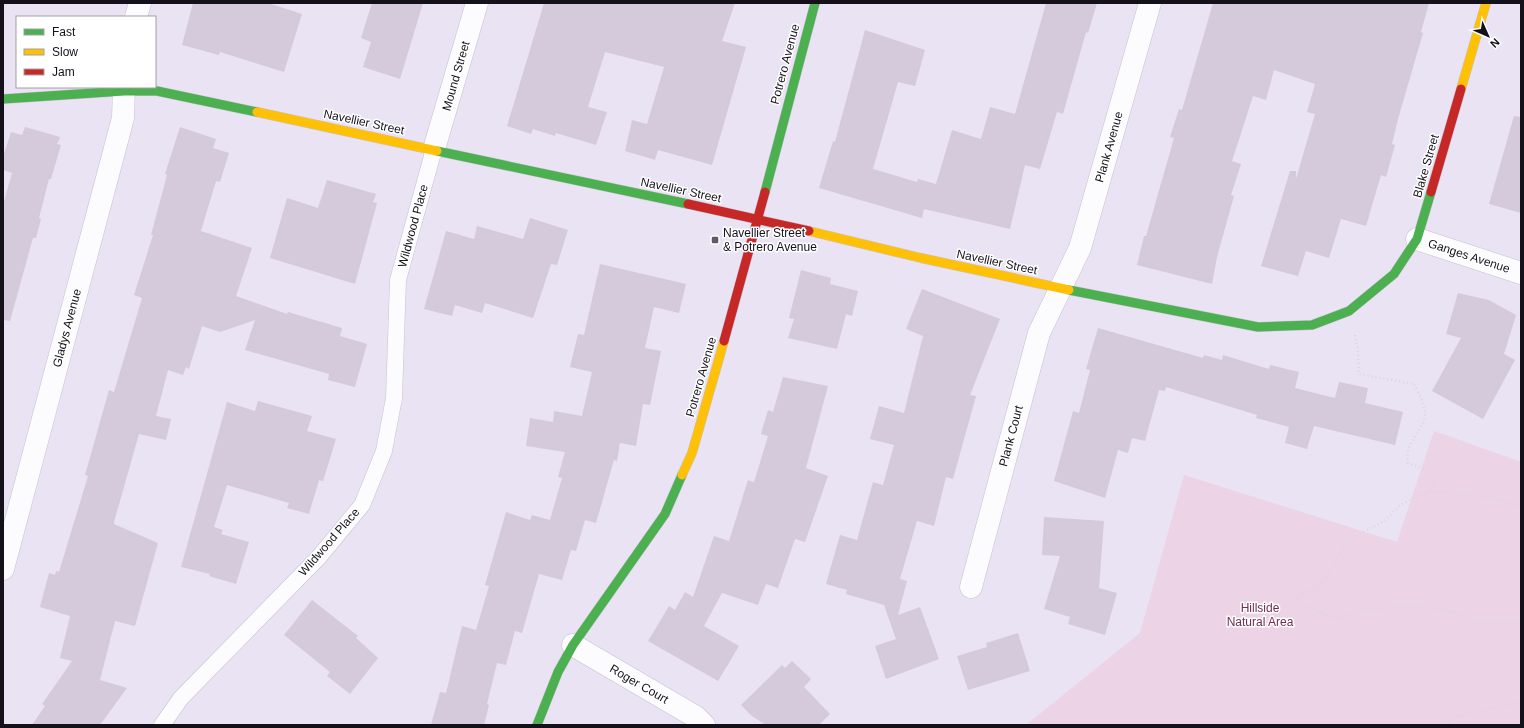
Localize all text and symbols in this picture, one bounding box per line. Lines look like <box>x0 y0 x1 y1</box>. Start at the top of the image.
legend <box>16 16 156 88</box>
north arrow <box>1468 16 1508 56</box>
street label: Potrero Avenue <box>768 22 803 106</box>
text: Fast <box>52 25 76 39</box>
text: N <box>1488 36 1502 50</box>
street label: Mound Street <box>439 39 473 113</box>
text: Slow <box>52 45 78 59</box>
text: Jam <box>52 65 75 79</box>
street label: Navellier Street <box>322 107 406 138</box>
street label: Plank Avenue <box>1092 110 1126 184</box>
street label: Blake Street <box>1410 132 1442 199</box>
street label: Navellier Street <box>639 175 723 206</box>
street label: Wildwood Place <box>395 183 431 269</box>
place label: Navellier Street & Potrero Avenue <box>723 226 817 254</box>
marker: Navellier Street & Potrero Avenue <box>710 235 720 245</box>
street label: Ganges Avenue <box>1426 236 1512 276</box>
street label: Navellier Street <box>955 247 1039 278</box>
street label: Gladys Avenue <box>50 287 84 369</box>
street label: Potrero Avenue <box>683 335 719 419</box>
street label: Plank Court <box>996 403 1026 468</box>
street label: Wildwood Place <box>296 505 362 579</box>
park label: Hillside Natural Area <box>1227 601 1294 629</box>
street label: Roger Court <box>607 662 671 707</box>

